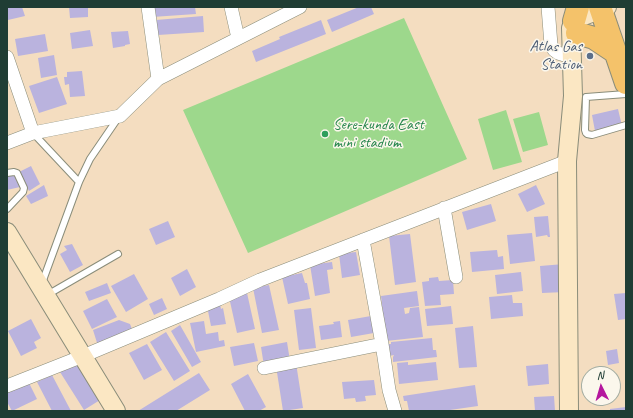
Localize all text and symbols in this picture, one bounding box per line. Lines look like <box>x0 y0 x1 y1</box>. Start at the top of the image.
place label: Atlas Gas Station <box>529 37 582 75</box>
marker: Atlas Gas Station <box>585 51 595 61</box>
place label: Sere-kunda East mini stadium <box>333 115 424 153</box>
marker: Sere-kunda East mini stadium <box>320 129 330 139</box>
north arrow <box>581 366 621 406</box>
text: N <box>596 368 604 382</box>

